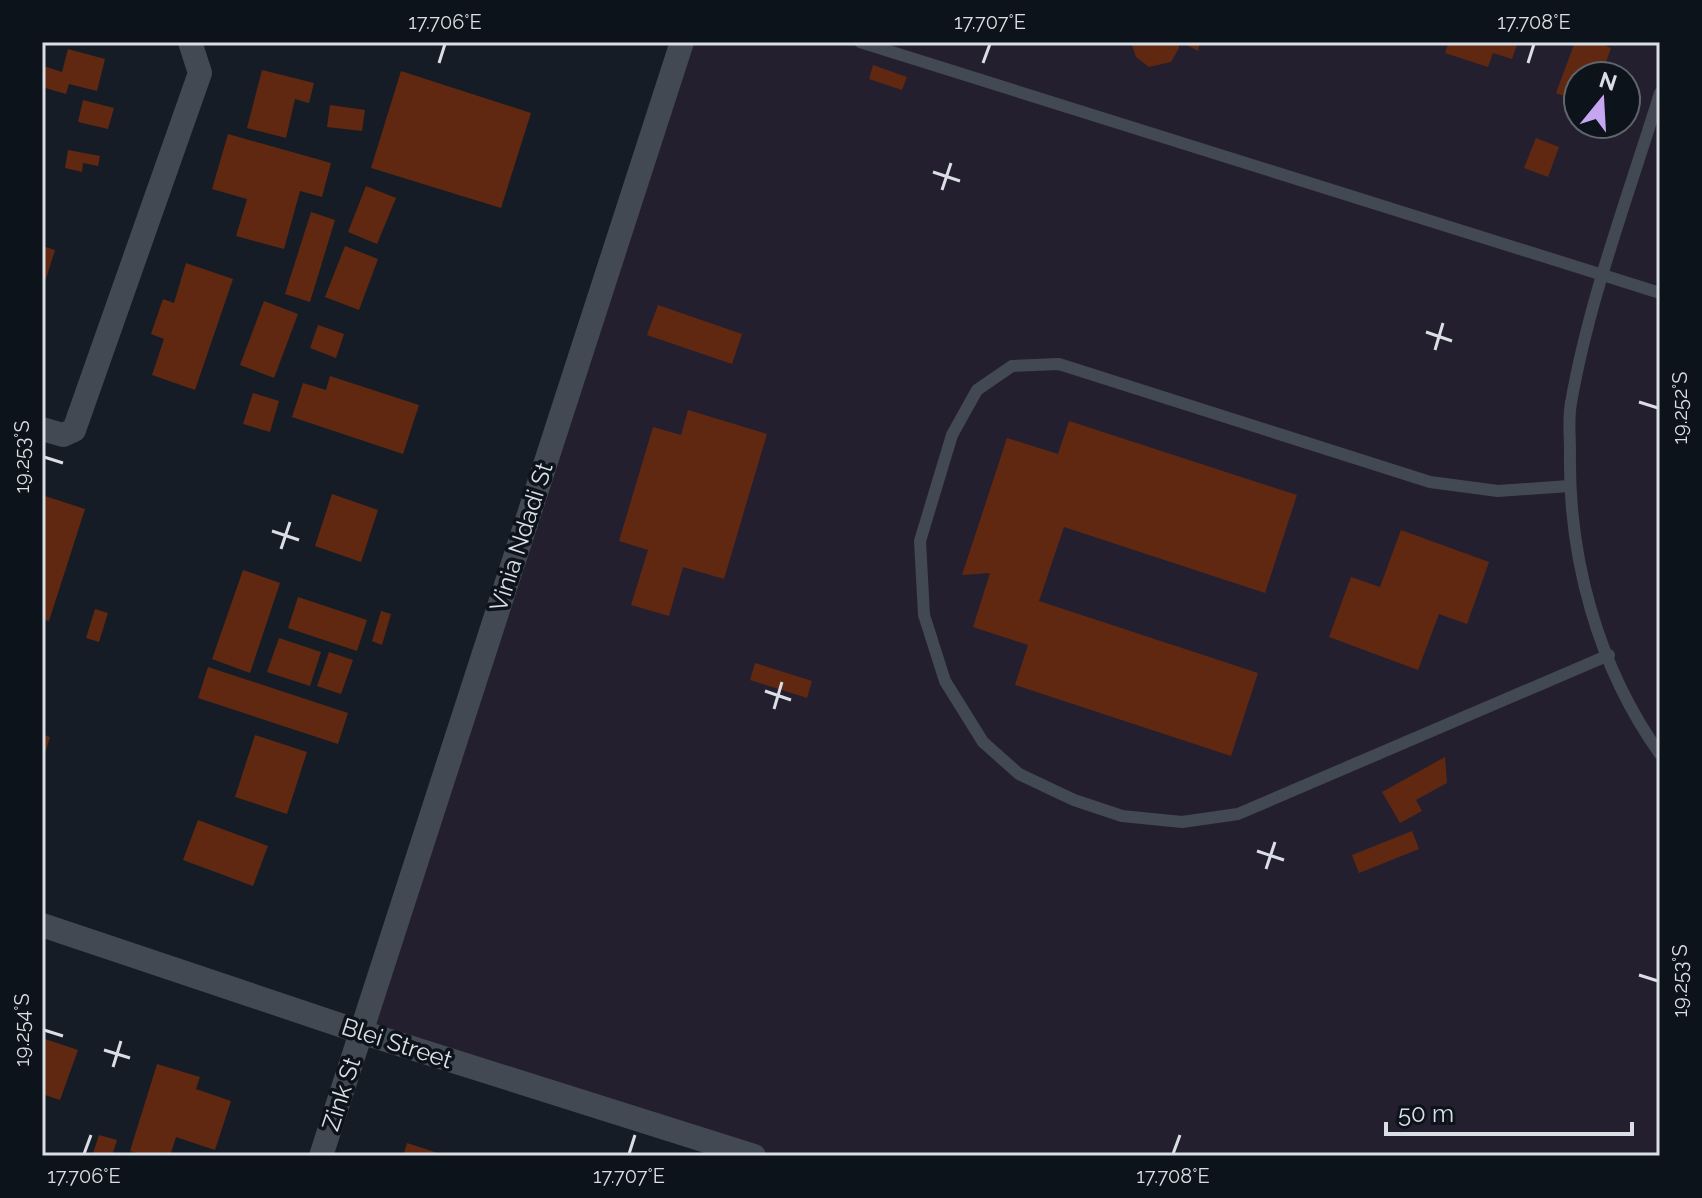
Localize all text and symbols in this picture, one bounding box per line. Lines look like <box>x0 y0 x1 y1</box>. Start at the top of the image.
text: 17.706°E <box>408 10 482 34</box>
text: 17.707°E <box>954 10 1026 34</box>
text: 17.708°E <box>1497 10 1571 34</box>
north arrow <box>1562 60 1642 140</box>
text: N <box>1596 66 1620 96</box>
text: 19.252°S <box>1668 371 1692 445</box>
text: 19.253°S <box>10 420 34 494</box>
street label: Vinia Ndadi St <box>483 459 559 615</box>
text: 19.253°S <box>1668 944 1692 1018</box>
text: 19.254°S <box>10 993 34 1067</box>
street label: Blei Street <box>338 1012 456 1074</box>
street label: Zink St <box>316 1054 366 1134</box>
scale bar <box>1386 1086 1632 1136</box>
text: 50 m <box>1398 1099 1454 1128</box>
text: 17.706°E <box>47 1164 121 1188</box>
text: 17.707°E <box>593 1164 665 1188</box>
text: 17.708°E <box>1136 1164 1210 1188</box>

